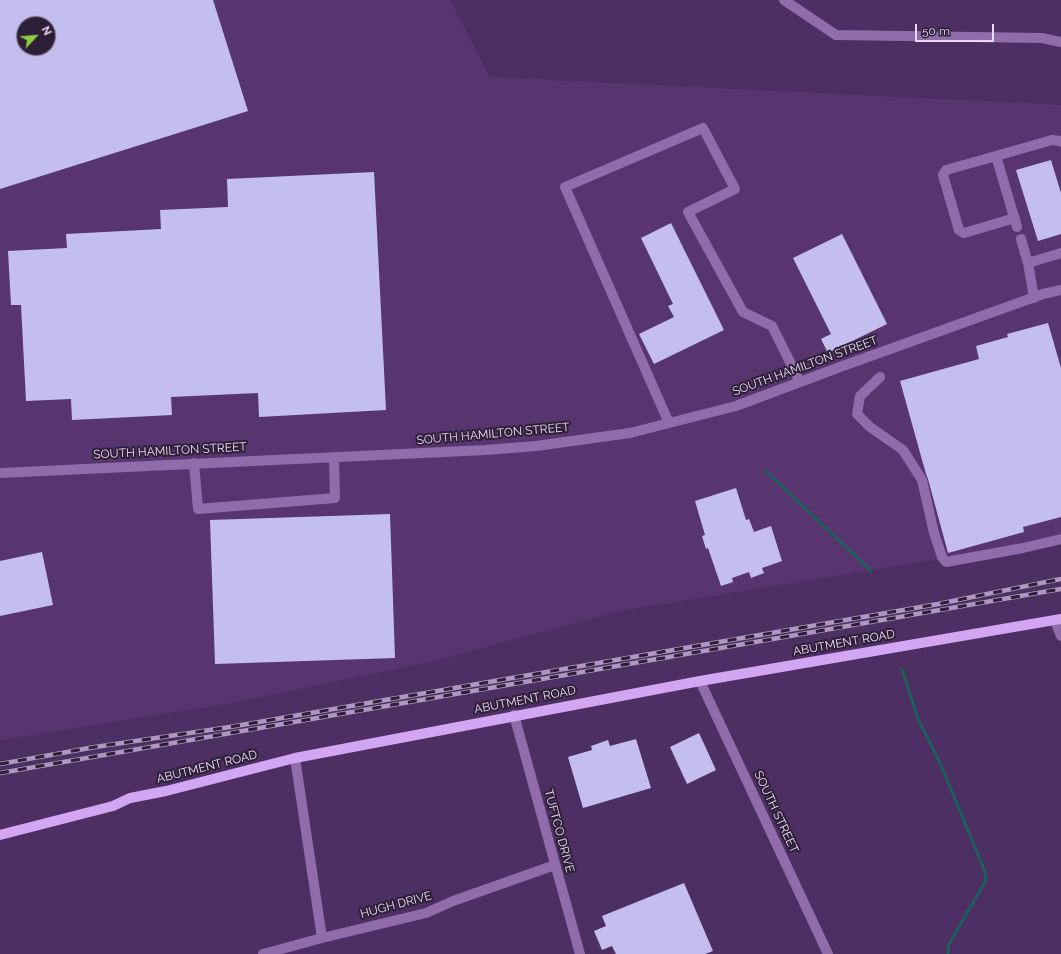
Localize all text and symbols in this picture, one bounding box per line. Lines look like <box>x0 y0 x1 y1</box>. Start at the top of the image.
north arrow <box>16 16 56 56</box>
scale bar <box>917 16 996 42</box>
text: N <box>39 24 54 38</box>
text: 50 m <box>922 24 950 38</box>
street label: SOUTH HAMILTON STREET <box>730 333 880 399</box>
street label: SOUTH HAMILTON STREET <box>416 420 570 448</box>
street label: SOUTH HAMILTON STREET <box>93 440 247 462</box>
street label: ABUTMENT ROAD <box>792 627 896 659</box>
street label: ABUTMENT ROAD <box>473 683 577 717</box>
street label: ABUTMENT ROAD <box>155 748 259 786</box>
street label: SOUTH STREET <box>751 769 801 855</box>
street label: TUFTCO DRIVE <box>541 788 577 874</box>
street label: HUGH DRIVE <box>359 889 433 921</box>

